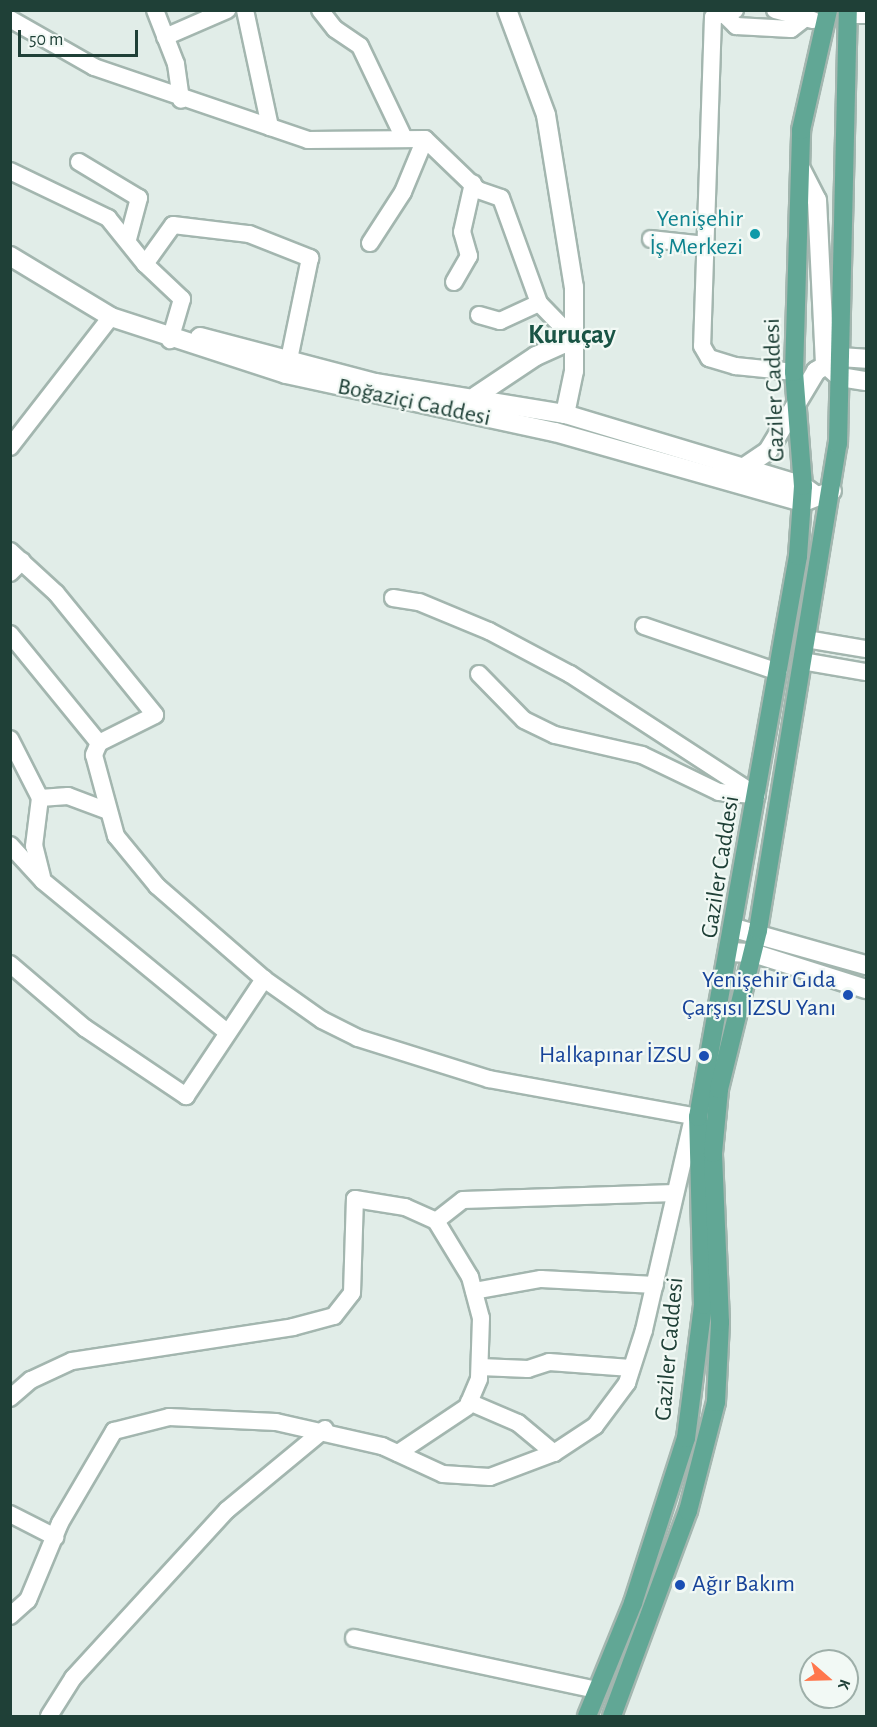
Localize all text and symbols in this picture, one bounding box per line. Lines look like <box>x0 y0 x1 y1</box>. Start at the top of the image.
scale bar <box>21 18 141 56</box>
text: 50 m <box>29 31 63 49</box>
place label: Yenişehir İş Merkezi <box>650 206 743 262</box>
marker: Yenişehir İş Merkezi <box>748 227 762 241</box>
street label: Gaziler Caddesi <box>758 318 792 462</box>
district label: Kuruçay <box>528 319 616 351</box>
street label: Boğaziçi Caddesi <box>335 373 493 433</box>
street label: Gaziler Caddesi <box>696 794 746 940</box>
place label: Yenişehir Gıda Çarşısı İZSU Yanı <box>682 967 836 1023</box>
marker: Yenişehir Gıda Çarşısı İZSU Yanı <box>841 988 855 1002</box>
place label: Halkapınar İZSU <box>539 1042 692 1070</box>
marker: Halkapınar İZSU <box>697 1049 711 1063</box>
street label: Gaziler Caddesi <box>649 1276 691 1422</box>
place label: Ağır Bakım <box>692 1571 795 1599</box>
marker: Ağır Bakım <box>673 1578 687 1592</box>
north arrow <box>799 1649 859 1709</box>
text: K <box>835 1677 853 1692</box>

